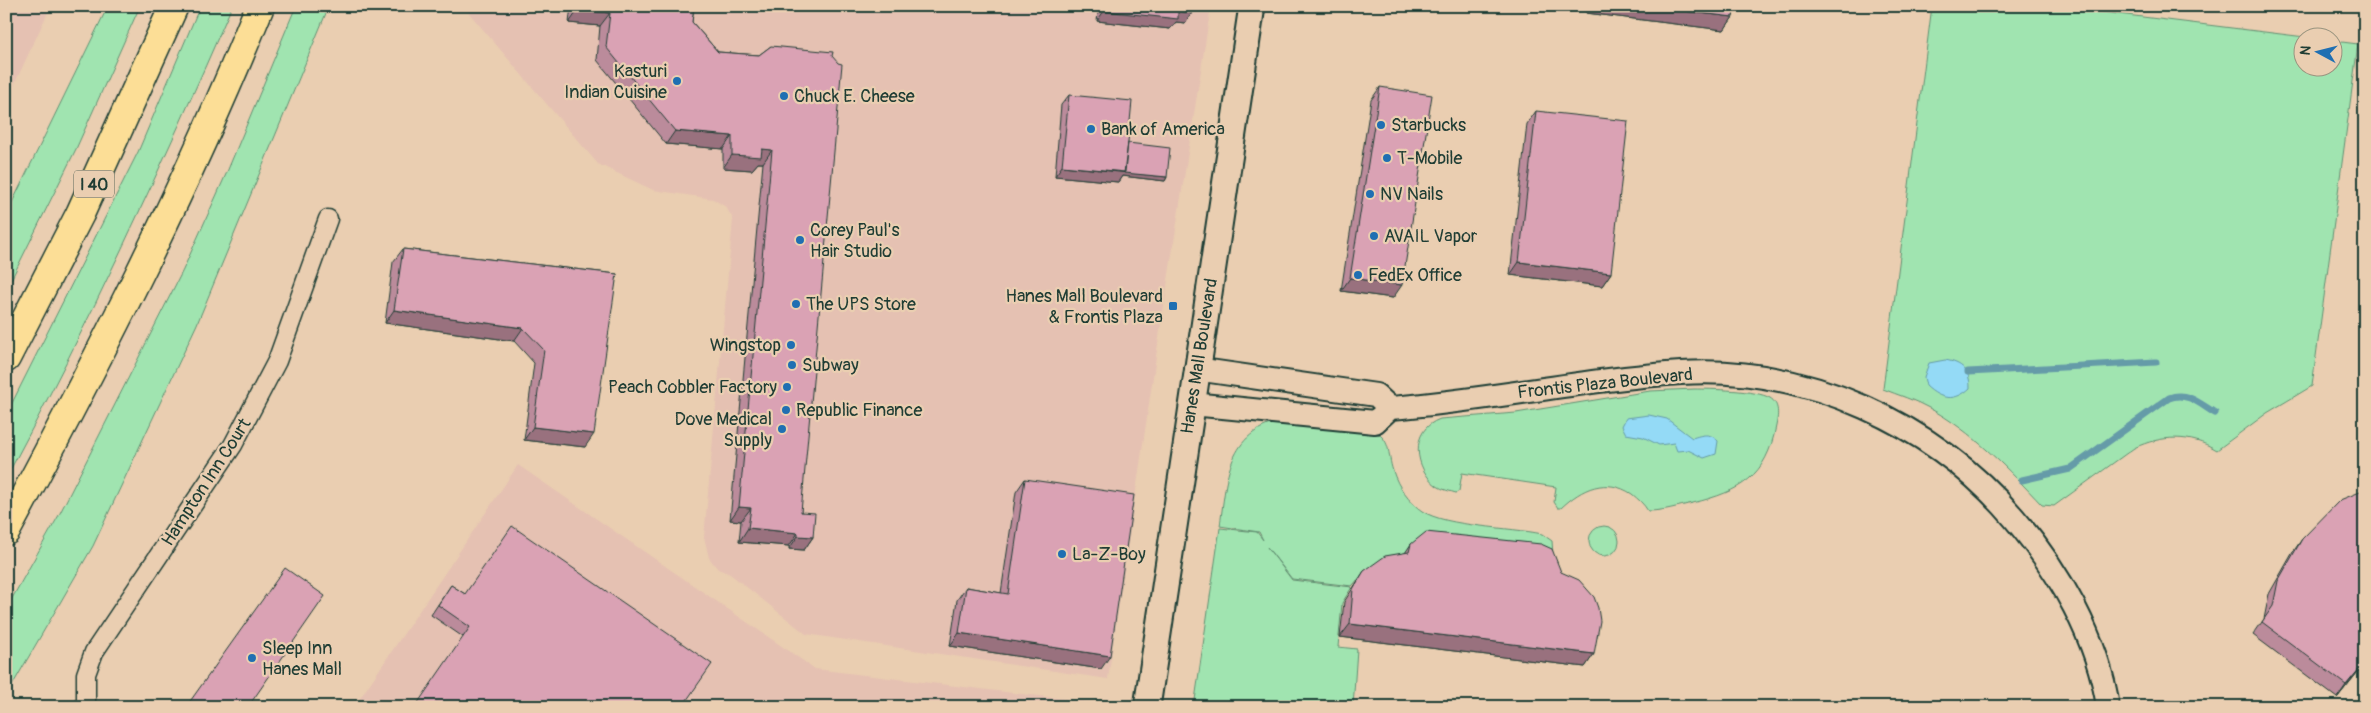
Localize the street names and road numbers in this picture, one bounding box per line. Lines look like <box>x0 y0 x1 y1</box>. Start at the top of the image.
road number: I 40 <box>74 170 114 198</box>
street label: Hanes Mall Boulevard <box>1176 277 1223 436</box>
street label: Frontis Plaza Boulevard <box>1516 363 1694 404</box>
street label: Hampton Inn Court <box>156 413 257 551</box>

